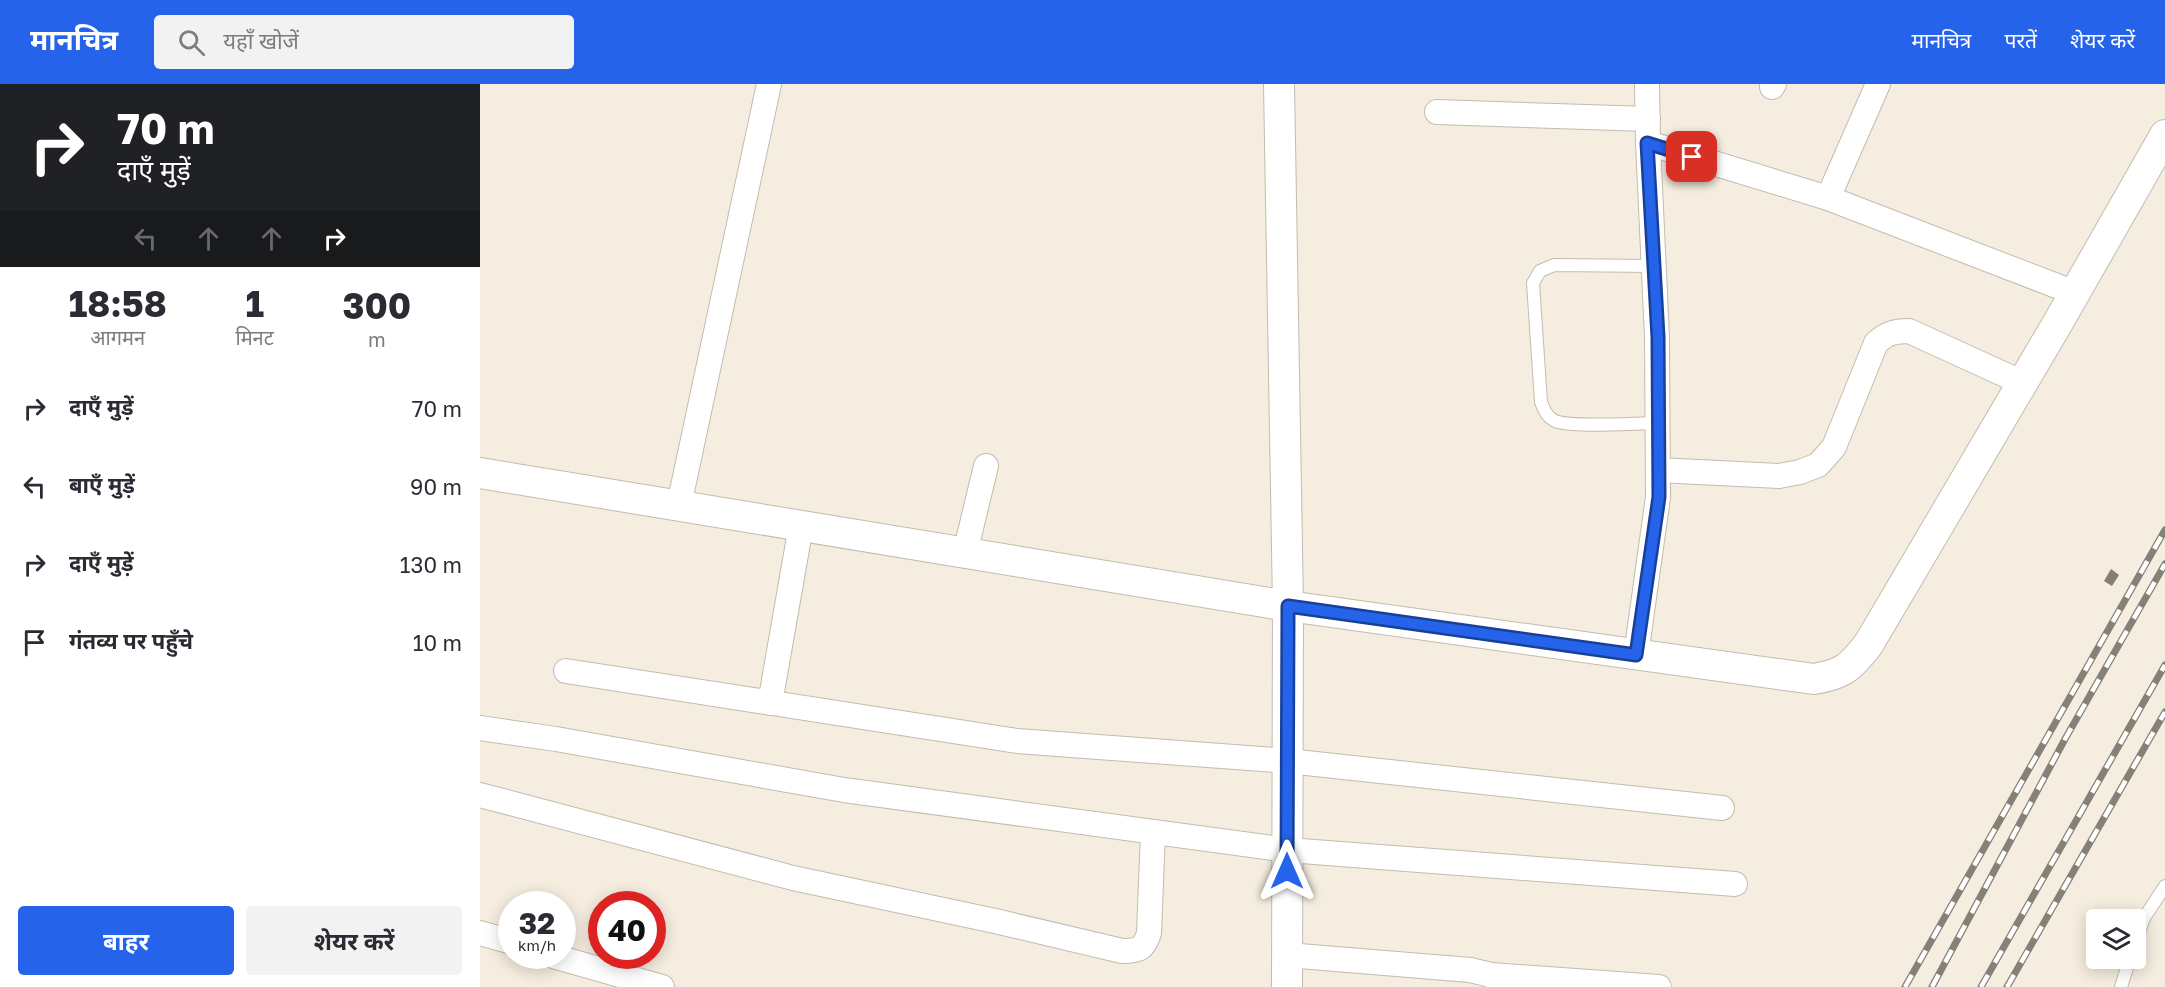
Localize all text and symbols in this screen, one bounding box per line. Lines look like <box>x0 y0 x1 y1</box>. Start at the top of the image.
search box <box>154 15 574 69</box>
text: मानचित्र <box>30 23 118 56</box>
icon: search <box>175 26 208 59</box>
text: यहाँ खोजें <box>223 27 299 54</box>
text: मानचित्र <box>1911 27 1971 53</box>
text: परतें <box>2004 27 2037 53</box>
text: शेयर करें <box>2070 27 2135 53</box>
text: 70 m <box>117 103 214 153</box>
icon: right <box>18 108 96 186</box>
pin <box>1666 131 1717 182</box>
icon: arrive <box>1675 140 1708 173</box>
text: दाएँ मुड़ें <box>117 154 191 186</box>
icon: left <box>129 222 162 255</box>
icon: ahead <box>192 222 225 255</box>
icon: ahead <box>255 222 288 255</box>
icon: right <box>318 222 351 255</box>
text: 18:58 <box>69 282 167 325</box>
text: 1 <box>245 282 264 325</box>
text: 300 <box>343 284 411 327</box>
text: आगमन <box>90 325 145 349</box>
text: मिनट <box>235 325 274 349</box>
text: m <box>368 327 386 351</box>
icon: right <box>18 392 51 425</box>
text: दाएँ मुड़ें <box>69 393 134 420</box>
text: 70 m <box>412 395 462 422</box>
icon: left <box>18 470 51 503</box>
text: बाएँ मुड़ें <box>69 471 135 498</box>
text: 90 m <box>410 473 462 500</box>
icon: right <box>18 548 51 581</box>
text: दाएँ मुड़ें <box>69 549 134 576</box>
text: 130 m <box>400 551 462 578</box>
icon: arrive <box>18 626 51 659</box>
text: गंतव्य पर पहुँचे <box>69 627 193 654</box>
text: 10 m <box>413 629 462 656</box>
position arrow <box>1255 839 1319 903</box>
speed limit sign: 40 <box>588 891 666 969</box>
text: 32 <box>519 905 555 941</box>
button: बाहर <box>18 906 234 975</box>
button: शेयर करें <box>246 906 462 975</box>
map controls <box>2086 909 2146 969</box>
button: layers <box>2086 909 2146 969</box>
text: km/h <box>518 936 556 954</box>

